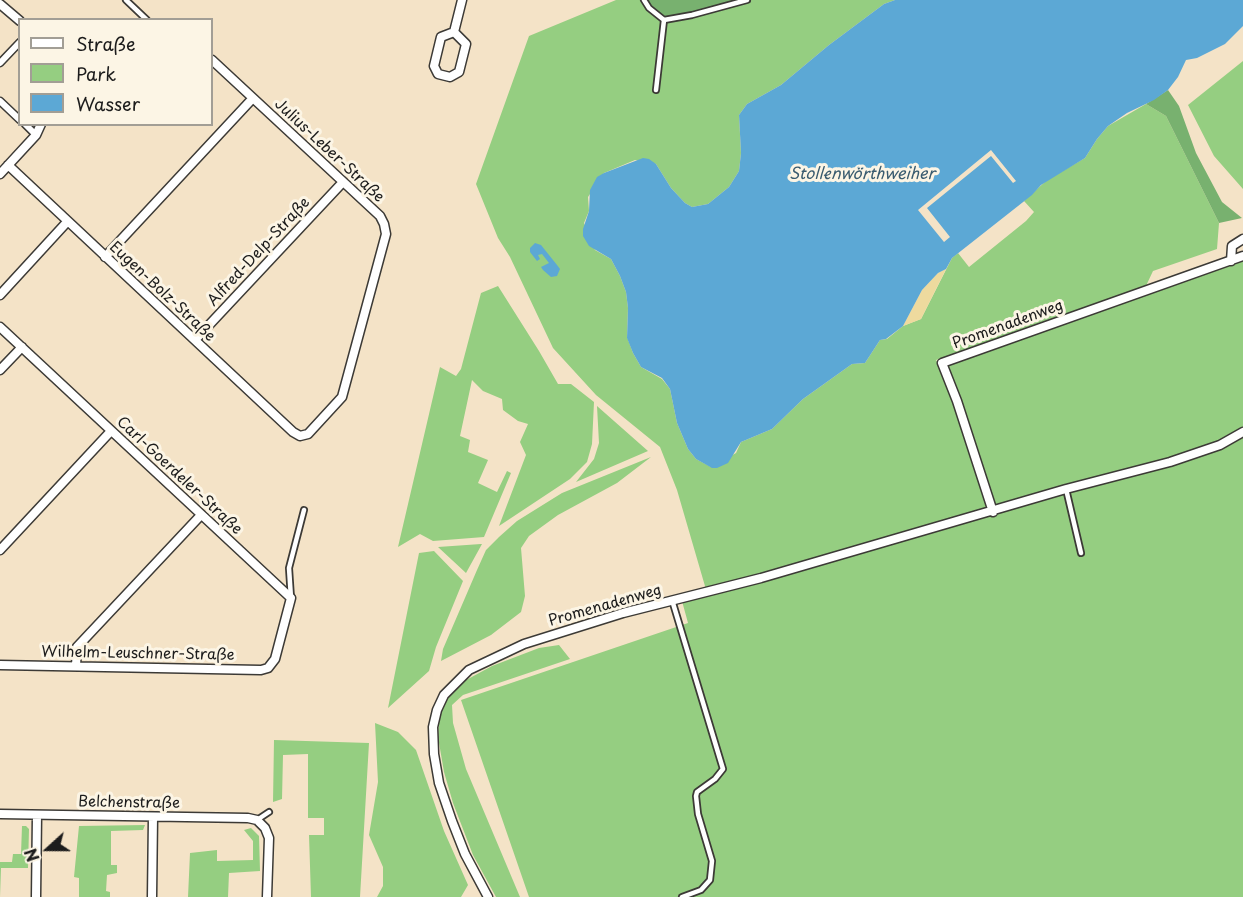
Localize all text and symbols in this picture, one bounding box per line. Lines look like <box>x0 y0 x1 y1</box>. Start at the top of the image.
legend <box>18 18 213 126</box>
text: Straße <box>76 30 136 57</box>
text: Park <box>76 60 116 87</box>
text: Wasser <box>76 90 140 117</box>
street label: Julius-Leber-Straße <box>270 95 388 207</box>
water label: Stollenwörthweiher <box>789 165 935 185</box>
street label: Alfred-Delp-Straße <box>204 194 314 310</box>
street label: Eugen-Bolz-Straße <box>105 238 219 346</box>
street label: Promenadenweg <box>950 297 1066 353</box>
street label: Carl-Goerdeler-Straße <box>113 413 245 539</box>
street label: Promenadenweg <box>546 581 664 631</box>
street label: Wilhelm-Leuschner-Straße <box>41 643 235 665</box>
street label: Belchenstraße <box>78 793 180 813</box>
north arrow <box>18 819 78 879</box>
text: N <box>18 845 45 866</box>

